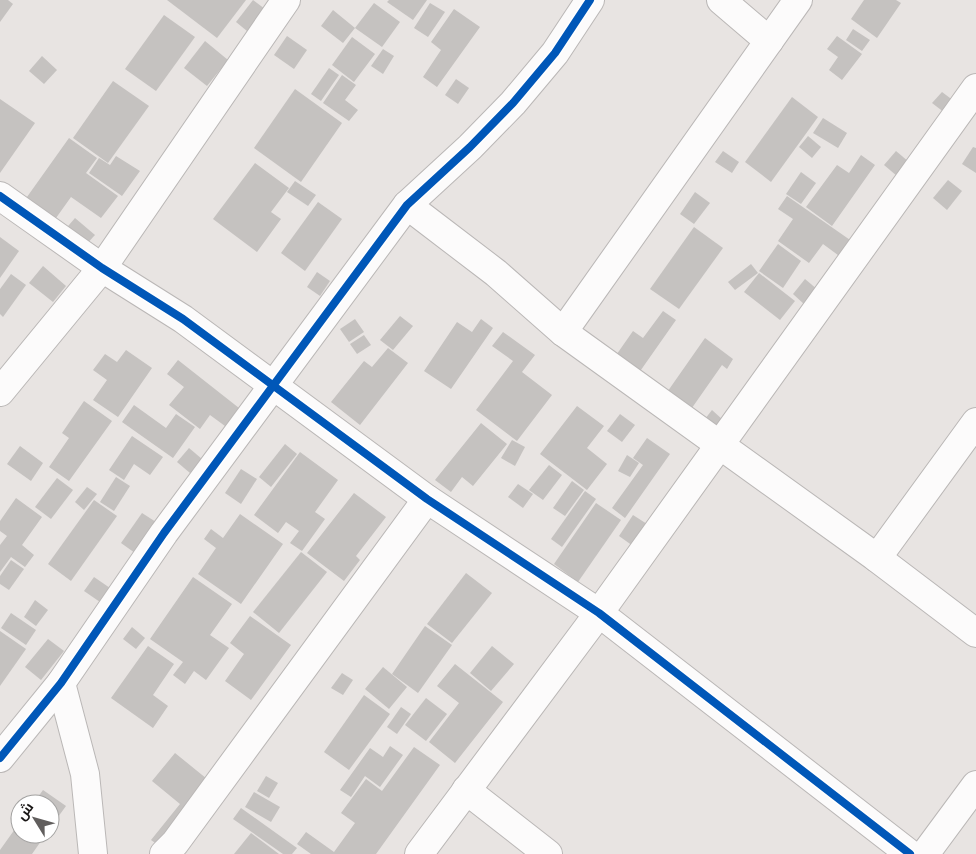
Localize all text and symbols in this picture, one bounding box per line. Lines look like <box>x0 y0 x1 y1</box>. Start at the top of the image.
north arrow <box>10 794 60 844</box>
text: ش <box>10 797 38 824</box>

